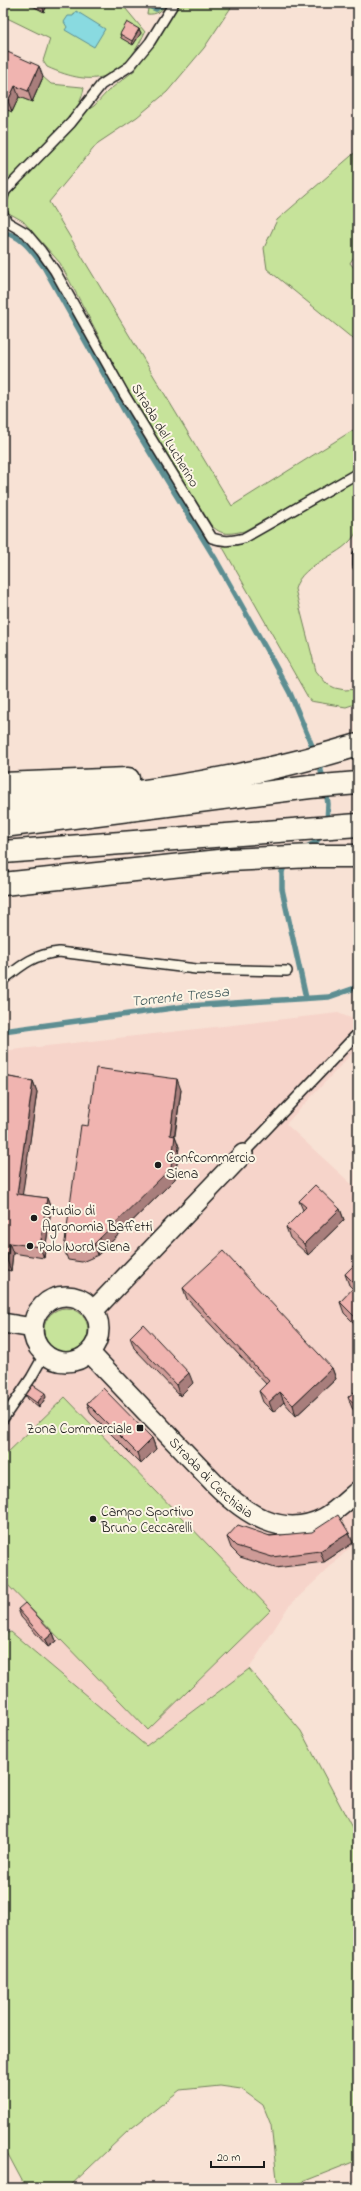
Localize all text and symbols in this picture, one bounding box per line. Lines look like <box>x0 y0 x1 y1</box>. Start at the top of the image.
street label: Strada del Lucherino <box>125 380 204 492</box>
water label: Torrente Tressa <box>130 981 231 1013</box>
place label: Confcommercio Siena <box>166 1148 255 1185</box>
marker: Confcommercio Siena <box>153 1160 163 1170</box>
place label: Studio di Agronomia Baffetti <box>42 1201 152 1239</box>
marker: Studio di Agronomia Baffetti <box>29 1213 39 1223</box>
place label: Polo Nord Siena <box>38 1237 130 1258</box>
marker: Polo Nord Siena <box>25 1241 35 1251</box>
place label: Zona Commerciale <box>27 1419 133 1440</box>
marker: Zona Commerciale <box>135 1423 145 1433</box>
street label: Strada di Cerchiaia <box>164 1433 257 1524</box>
place label: Campo Sportivo Bruno Ceccarelli <box>100 1502 194 1539</box>
marker: Campo Sportivo Bruno Ceccarelli <box>88 1514 98 1524</box>
scale bar <box>211 2143 264 2169</box>
text: 20 m <box>217 2149 240 2167</box>

